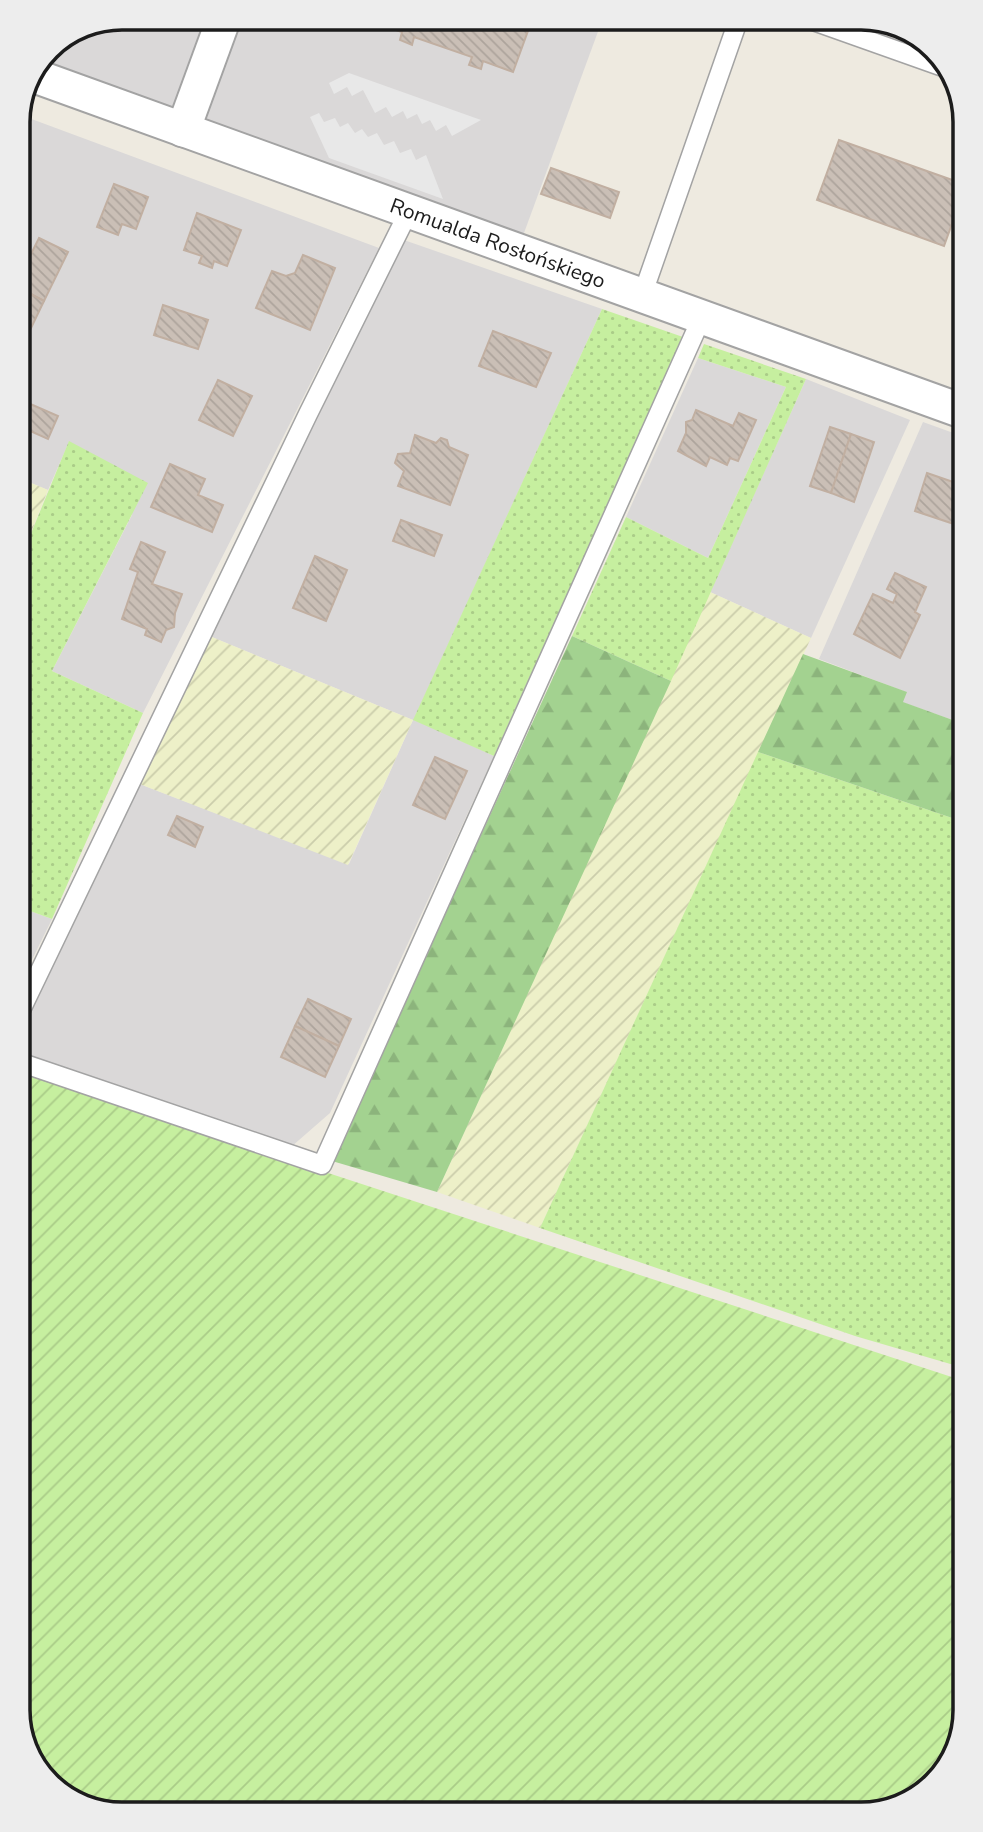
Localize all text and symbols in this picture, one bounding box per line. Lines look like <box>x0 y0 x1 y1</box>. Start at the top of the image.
street label: Romualda Rosłońskiego <box>386 191 609 295</box>

